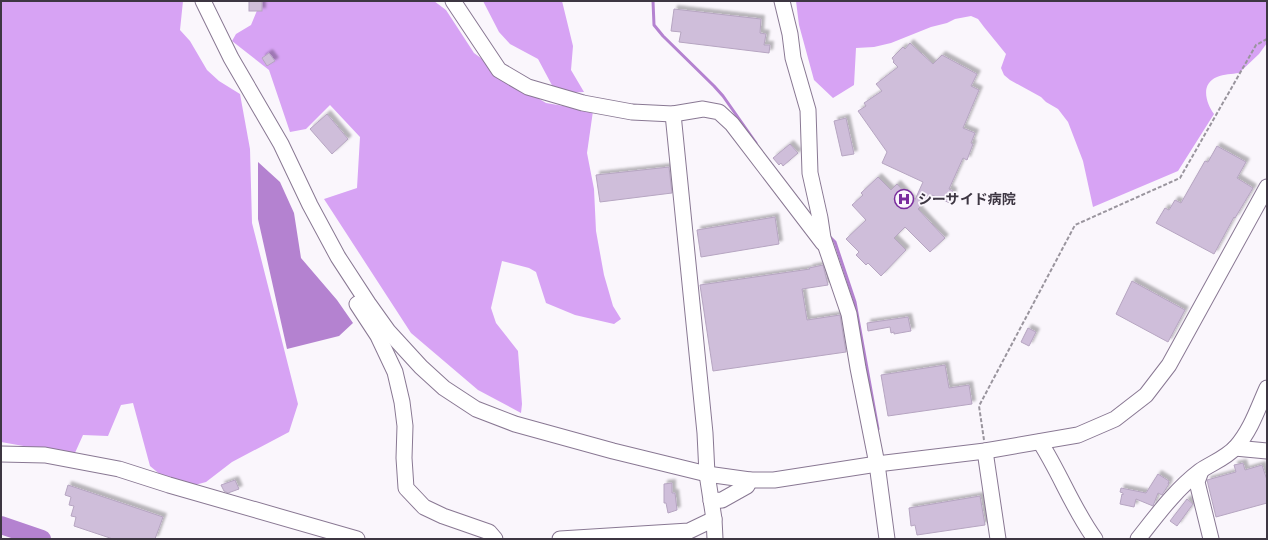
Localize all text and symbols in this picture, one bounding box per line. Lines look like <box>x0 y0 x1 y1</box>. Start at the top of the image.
hospital icon: シーサイド病院 <box>893 188 915 210</box>
place label: シーサイド病院 <box>918 190 1016 208</box>

